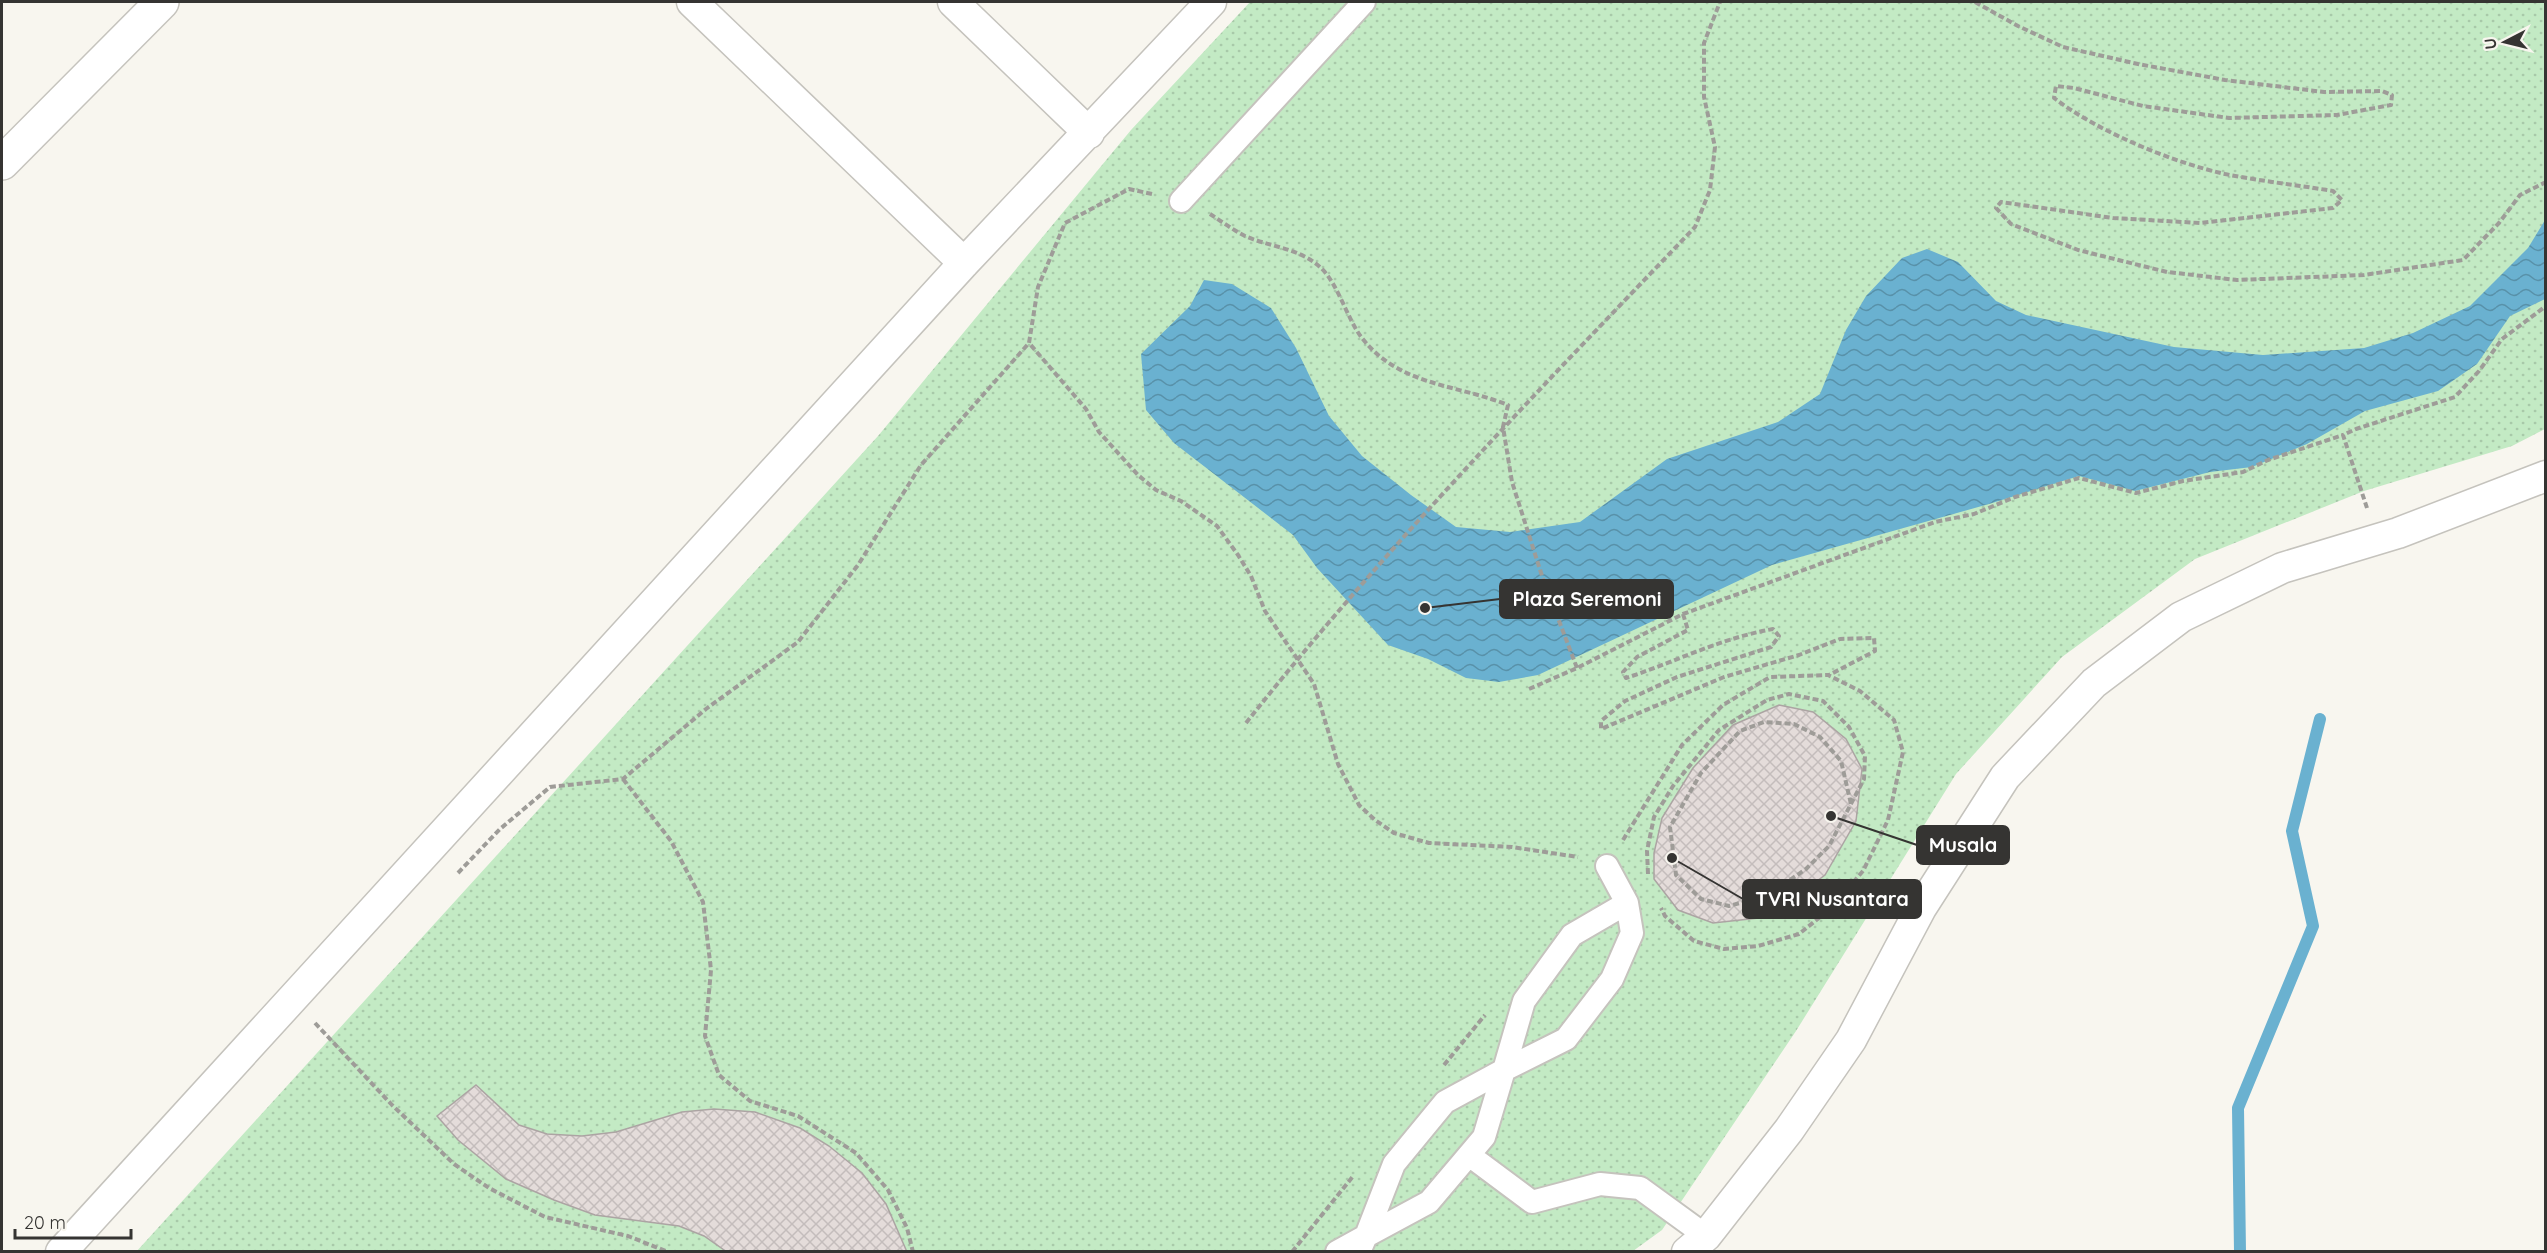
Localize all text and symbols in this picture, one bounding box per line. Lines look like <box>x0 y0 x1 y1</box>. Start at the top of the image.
north arrow <box>2475 12 2535 72</box>
text: U <box>2479 37 2501 51</box>
callout: Plaza Seremoni <box>1500 580 1673 618</box>
text: Plaza Seremoni <box>1512 586 1662 611</box>
callout: Musala <box>1917 826 2009 864</box>
text: Musala <box>1929 832 1997 857</box>
callout: TVRI Nusantara <box>1743 880 1921 918</box>
text: TVRI Nusantara <box>1755 886 1909 911</box>
scale bar <box>15 1202 130 1240</box>
text: 20 m <box>24 1211 66 1234</box>

